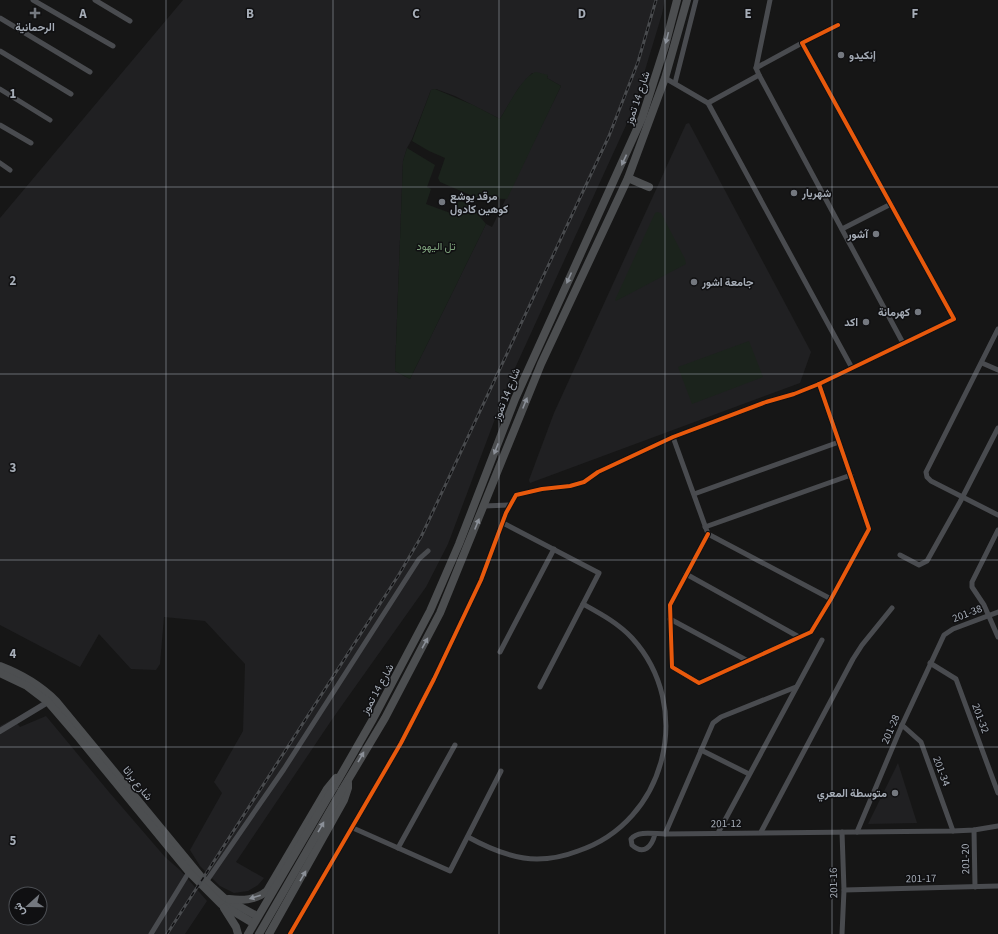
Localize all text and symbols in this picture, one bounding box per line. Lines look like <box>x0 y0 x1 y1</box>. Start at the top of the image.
text: A <box>78 5 87 23</box>
text: B <box>246 5 254 23</box>
text: C <box>412 5 420 23</box>
text: D <box>578 5 586 23</box>
text: E <box>744 5 752 23</box>
text: F <box>912 5 919 23</box>
marker: الرحمانية <box>29 7 41 19</box>
place label: الرحمانية <box>15 20 55 35</box>
one-way arrow <box>664 32 670 44</box>
place label: إنكيدو <box>849 48 876 63</box>
marker: إنكيدو <box>836 50 846 60</box>
street label: شارع 14 تموز <box>621 69 654 128</box>
text: 1 <box>10 85 17 103</box>
one-way arrow <box>621 154 627 166</box>
place label: شهريار <box>801 186 831 201</box>
marker: شهريار <box>789 188 799 198</box>
place label: مرقد يوشع كوهين كادول <box>450 189 508 217</box>
marker: مرقد يوشع كوهين كادول <box>437 197 447 207</box>
place label: آشور <box>846 227 869 242</box>
marker: آشور <box>871 229 881 239</box>
park label: تل اليهود <box>416 239 456 254</box>
text: 2 <box>10 272 17 290</box>
one-way arrow <box>566 273 572 285</box>
place label: جامعة اشور <box>701 275 754 290</box>
marker: جامعة اشور <box>689 277 699 287</box>
place label: كهرمانة <box>878 305 910 320</box>
marker: كهرمانة <box>913 307 923 317</box>
place label: اكد <box>844 315 858 330</box>
marker: اكد <box>861 317 871 327</box>
street label: شارع 14 تموز <box>489 365 524 424</box>
one-way arrow <box>522 398 528 409</box>
one-way arrow <box>493 444 499 456</box>
text: 3 <box>10 459 17 477</box>
one-way arrow <box>474 519 480 530</box>
street label: 201-38 <box>950 601 985 626</box>
one-way arrow <box>421 637 428 649</box>
text: 4 <box>10 645 17 663</box>
street label: شارع 14 تموز <box>357 661 398 718</box>
street label: 201-32 <box>968 701 993 735</box>
street label: 201-28 <box>878 712 904 746</box>
one-way arrow <box>358 751 365 763</box>
street label: 201-34 <box>929 754 954 789</box>
street label: شارع براثا <box>119 763 156 804</box>
place label: متوسطة المعري <box>817 786 887 802</box>
marker: متوسطة المعري <box>890 788 900 798</box>
street label: 201-12 <box>710 816 742 831</box>
one-way arrow <box>317 821 324 833</box>
text: 5 <box>10 832 17 850</box>
street label: 201-20 <box>958 843 973 875</box>
street label: 201-16 <box>826 867 841 899</box>
one-way arrow <box>299 870 306 882</box>
street label: 201-17 <box>905 871 937 886</box>
north arrow <box>8 886 48 926</box>
one-way arrow <box>249 894 261 900</box>
text: ش <box>10 901 29 918</box>

